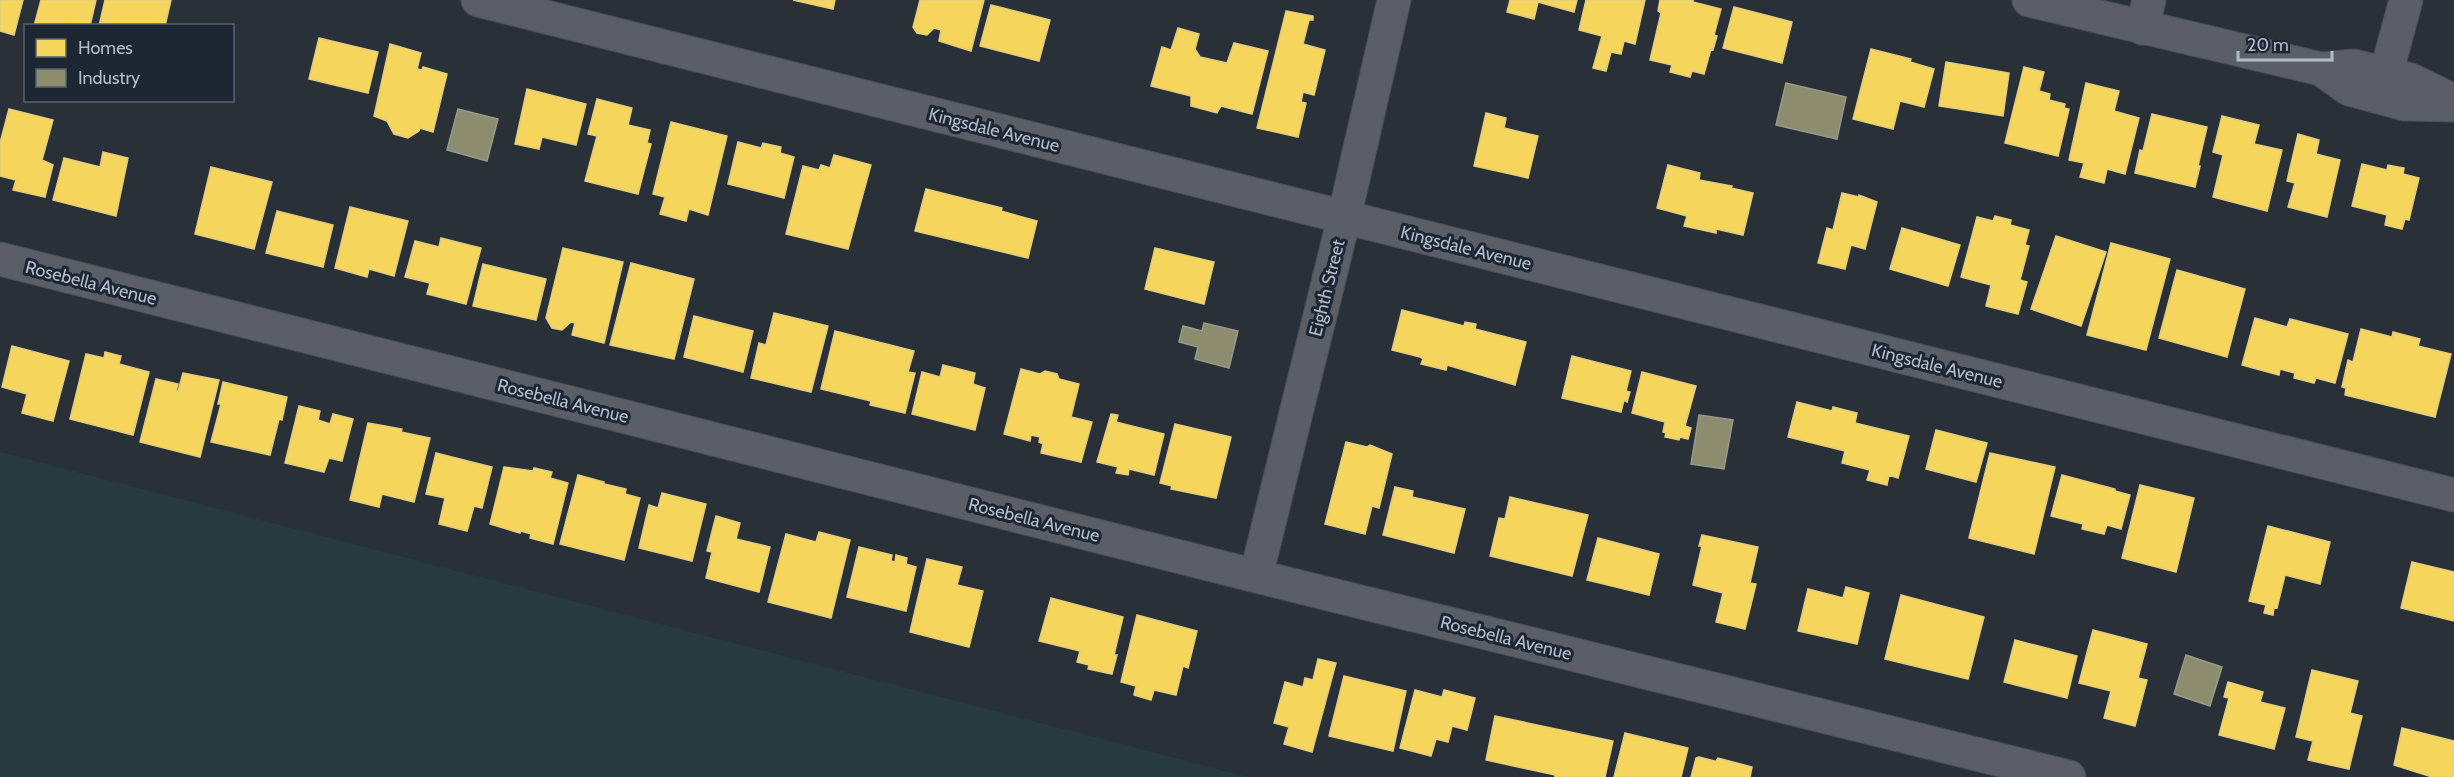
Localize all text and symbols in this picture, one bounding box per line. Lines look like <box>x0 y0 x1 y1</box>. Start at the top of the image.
legend <box>24 24 234 102</box>
scale bar <box>2238 24 2332 62</box>
text: 20 m <box>2247 34 2289 56</box>
text: Homes <box>78 37 133 59</box>
text: Industry <box>78 67 140 89</box>
street label: Kingsdale Avenue <box>926 103 1062 157</box>
street label: Kingsdale Avenue <box>1398 221 1534 275</box>
street label: Eighth Street <box>1304 237 1350 339</box>
street label: Rosebella Avenue <box>23 256 159 310</box>
street label: Kingsdale Avenue <box>1869 339 2005 393</box>
street label: Rosebella Avenue <box>495 374 631 428</box>
street label: Rosebella Avenue <box>966 493 1102 547</box>
street label: Rosebella Avenue <box>1438 611 1574 665</box>

